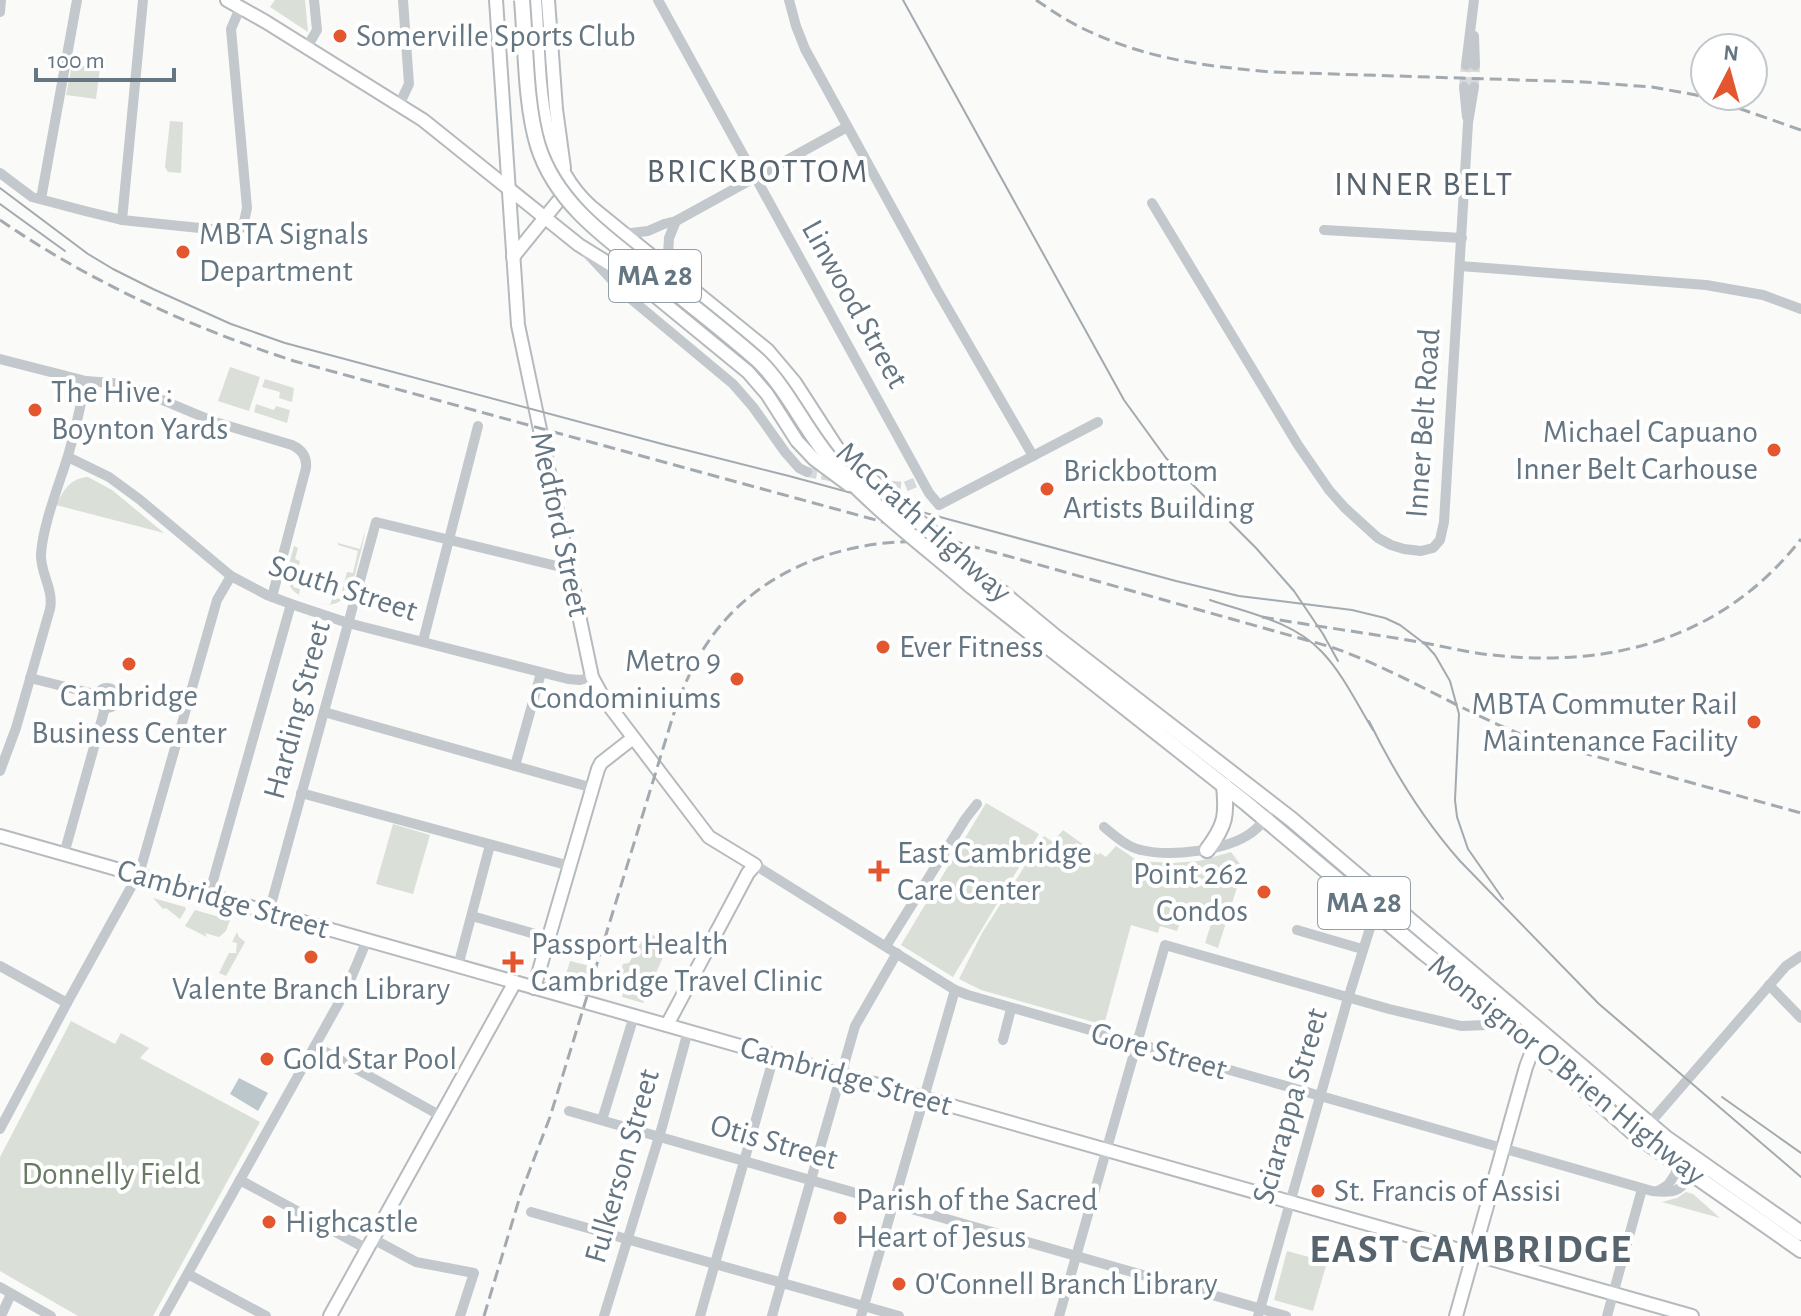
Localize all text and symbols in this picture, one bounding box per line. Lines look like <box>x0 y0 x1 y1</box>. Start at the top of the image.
place label: Somerville Sports Club <box>356 20 636 52</box>
marker: Somerville Sports Club <box>331 27 349 45</box>
scale bar <box>36 32 174 82</box>
north arrow <box>1689 32 1769 112</box>
text: N <box>1722 41 1740 65</box>
text: 100 m <box>48 49 105 73</box>
district label: BRICKBOTTOM <box>647 155 869 189</box>
district label: INNER BELT <box>1334 168 1514 202</box>
street label: Linwood Street <box>796 215 914 393</box>
place label: MBTA Signals Department <box>199 218 369 287</box>
marker: MBTA Signals Department <box>174 243 192 261</box>
road number: MA 28 <box>609 250 701 302</box>
street label: Inner Belt Road <box>1400 327 1446 519</box>
place label: The Hive : Boynton Yards <box>51 376 228 445</box>
marker: The Hive : Boynton Yards <box>26 401 44 419</box>
place label: Michael Capuano Inner Belt Carhouse <box>1515 416 1758 485</box>
street label: Medford Street <box>525 429 595 619</box>
street label: McGrath Highway <box>831 436 1018 609</box>
marker: Michael Capuano Inner Belt Carhouse <box>1765 441 1783 459</box>
place label: Brickbottom Artists Building <box>1063 455 1255 524</box>
marker: Brickbottom Artists Building <box>1038 480 1056 498</box>
street label: South Street <box>265 549 421 627</box>
street label: Harding Street <box>258 617 336 803</box>
place label: Ever Fitness <box>899 631 1044 663</box>
marker: Ever Fitness <box>874 638 892 656</box>
place label: Metro 9 Condominiums <box>530 645 721 714</box>
marker: Cambridge Business Center <box>120 655 138 673</box>
marker: Metro 9 Condominiums <box>728 670 746 688</box>
place label: Cambridge Business Center <box>31 680 227 749</box>
place label: MBTA Commuter Rail Maintenance Facility <box>1472 688 1738 757</box>
marker: MBTA Commuter Rail Maintenance Facility <box>1745 713 1763 731</box>
place label: East Cambridge Care Center <box>897 837 1092 906</box>
street label: Cambridge Street <box>114 854 332 944</box>
place label: Point 262 Condos <box>1133 858 1248 927</box>
marker: East Cambridge Care Center <box>868 860 890 882</box>
road number: MA 28 <box>1318 877 1410 929</box>
marker: Point 262 Condos <box>1255 883 1273 901</box>
place label: Passport Health Cambridge Travel Clinic <box>531 928 822 997</box>
marker: Valente Branch Library <box>302 948 320 966</box>
street label: Monsignor O'Brien Highway <box>1422 949 1712 1192</box>
marker: Passport Health Cambridge Travel Clinic <box>502 951 524 973</box>
place label: Valente Branch Library <box>172 973 450 1005</box>
street label: Sciarappa Street <box>1247 1005 1333 1207</box>
street label: Gore Street <box>1087 1016 1231 1086</box>
street label: Cambridge Street <box>737 1031 955 1121</box>
place label: Gold Star Pool <box>283 1043 457 1075</box>
marker: Gold Star Pool <box>258 1050 276 1068</box>
street label: Fulkerson Street <box>579 1065 665 1267</box>
street label: Otis Street <box>707 1109 841 1175</box>
park label: Donnelly Field <box>21 1158 201 1190</box>
place label: St. Francis of Assisi <box>1334 1175 1561 1207</box>
marker: St. Francis of Assisi <box>1309 1182 1327 1200</box>
place label: Parish of the Sacred Heart of Jesus <box>856 1184 1098 1253</box>
place label: Highcastle <box>285 1206 418 1238</box>
marker: Parish of the Sacred Heart of Jesus <box>831 1209 849 1227</box>
marker: Highcastle <box>260 1213 278 1231</box>
district label: EAST CAMBRIDGE <box>1309 1230 1633 1270</box>
place label: O'Connell Branch Library <box>915 1268 1218 1300</box>
marker: O'Connell Branch Library <box>890 1275 908 1293</box>

